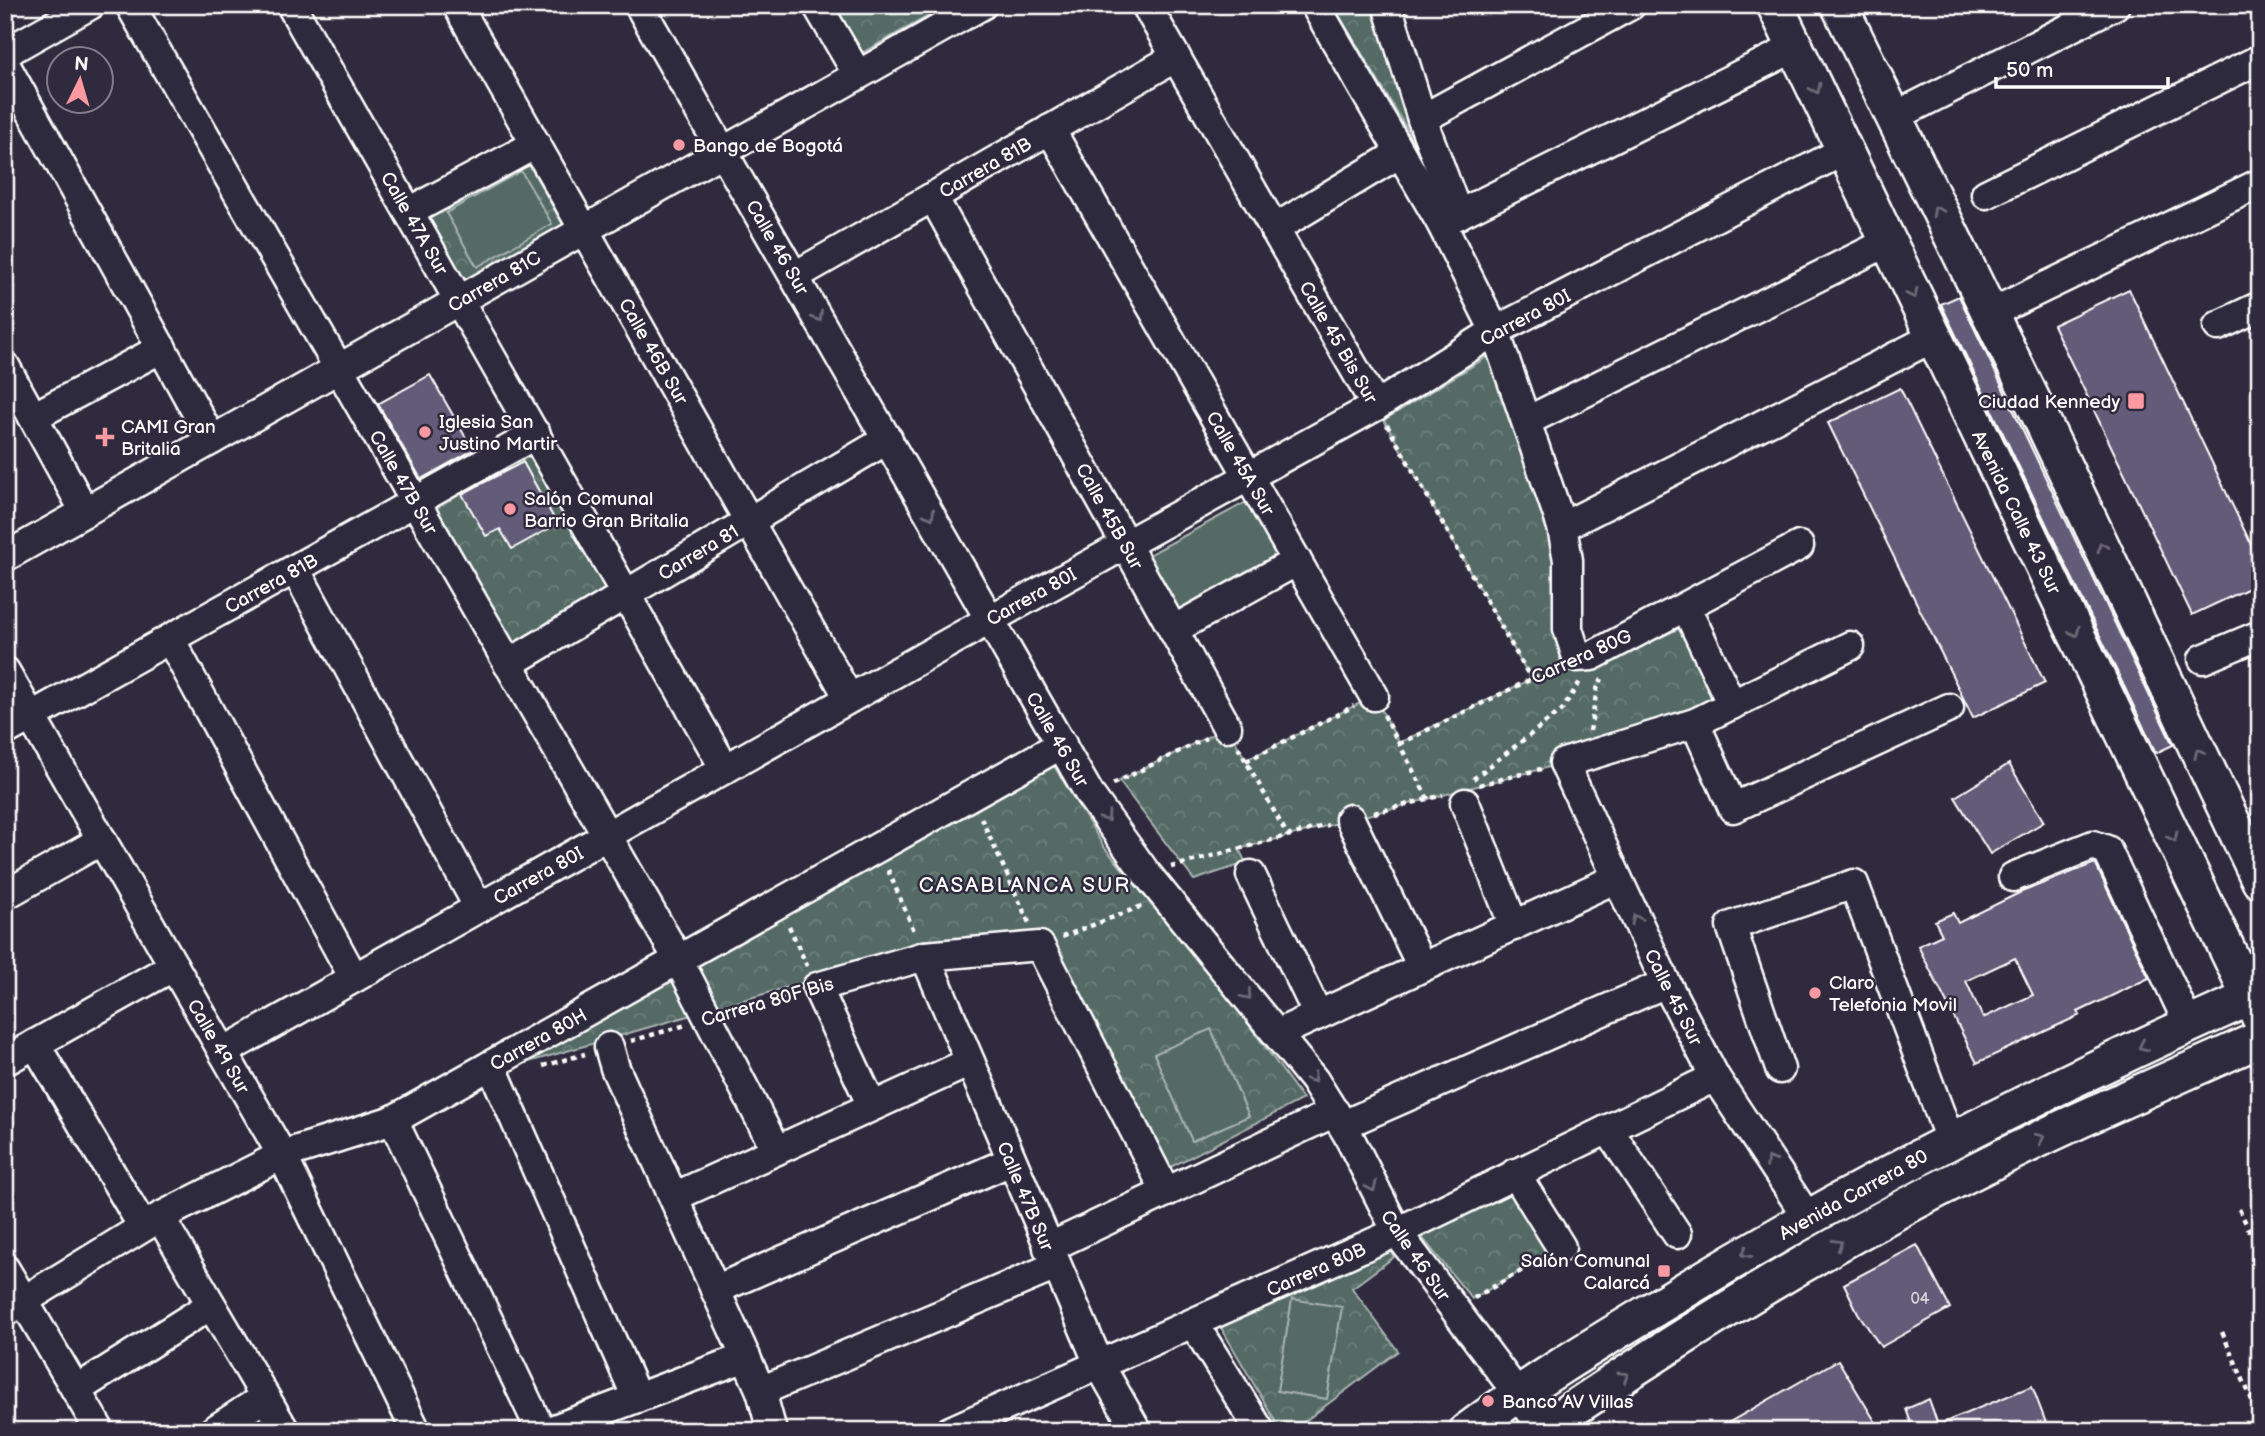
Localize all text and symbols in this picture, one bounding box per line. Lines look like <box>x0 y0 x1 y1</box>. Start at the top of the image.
north arrow <box>46 46 116 116</box>
scale bar <box>1996 46 2167 90</box>
text: N <box>73 52 89 77</box>
text: 50 m <box>2006 58 2053 83</box>
one-way arrow <box>1807 82 1821 94</box>
street label: Carrera 81B <box>936 133 1036 204</box>
place label: Bango de Bogotá <box>693 135 843 158</box>
marker: Bango de Bogotá <box>671 137 687 153</box>
street label: Calle 47A Sur <box>375 168 453 280</box>
street label: Calle 46 Sur <box>740 196 814 300</box>
one-way arrow <box>1932 206 1946 218</box>
street label: Carrera 81C <box>444 247 545 318</box>
street label: Calle 45 Bis Sur <box>1293 278 1383 409</box>
street label: Carrera 80I <box>1476 285 1575 352</box>
one-way arrow <box>1905 287 1919 299</box>
street label: Calle 46B Sur <box>613 295 693 410</box>
one-way arrow <box>810 309 823 322</box>
place label: Ciudad Kennedy <box>1978 391 2120 414</box>
marker: Ciudad Kennedy <box>2126 391 2146 411</box>
street label: Calle 45A Sur <box>1201 407 1279 521</box>
place label: Iglesia San Justino Martir <box>439 411 558 456</box>
place label: CAMI Gran Britalia <box>121 416 216 461</box>
marker: Iglesia San Justino Martir <box>417 424 433 440</box>
street label: Calle 47B Sur <box>364 426 442 540</box>
marker: CAMI Gran Britalia <box>95 427 115 447</box>
street label: Avenida Calle 43 Sur <box>1966 427 2066 599</box>
street label: Calle 45B Sur <box>1070 459 1148 575</box>
place label: Salón Comunal Barrio Gran Britalia <box>524 488 689 533</box>
marker: Salón Comunal Barrio Gran Britalia <box>502 501 518 517</box>
one-way arrow <box>922 507 935 520</box>
street label: Carrera 81 <box>654 520 743 586</box>
one-way arrow <box>2096 542 2110 554</box>
street label: Carrera 81B <box>221 549 322 619</box>
street label: Carrera 80I <box>983 563 1081 631</box>
street label: Carrera 80G <box>1528 625 1635 690</box>
one-way arrow <box>2067 625 2081 637</box>
street label: Calle 46 Sur <box>1020 688 1094 792</box>
one-way arrow <box>2193 748 2207 760</box>
one-way arrow <box>1097 810 1110 822</box>
one-way arrow <box>2165 830 2179 842</box>
street label: Carrera 80I <box>490 842 588 910</box>
district label: CASABLANCA SUR <box>919 873 1131 898</box>
one-way arrow <box>1631 914 1645 926</box>
street label: Calle 45 Sur <box>1639 946 1707 1051</box>
place label: Claro Telefonia Movil <box>1829 972 1957 1017</box>
street label: Carrera 80F Bis <box>698 973 836 1032</box>
marker: Claro Telefonia Movil <box>1807 985 1823 1001</box>
one-way arrow <box>1239 988 1252 1000</box>
street label: Calle 49 Sur <box>181 995 255 1099</box>
street label: Carrera 80H <box>486 1004 591 1076</box>
one-way arrow <box>2138 1038 2150 1052</box>
one-way arrow <box>1304 1070 1316 1083</box>
one-way arrow <box>2032 1133 2045 1147</box>
street label: Calle 47B Sur <box>991 1138 1058 1256</box>
street label: Avenida Carrera 80 <box>1775 1145 1932 1246</box>
one-way arrow <box>1765 1155 1778 1168</box>
one-way arrow <box>1364 1179 1378 1192</box>
street label: Calle 46 Sur <box>1375 1206 1455 1307</box>
street label: Carrera 80B <box>1263 1238 1370 1303</box>
one-way arrow <box>1831 1239 1843 1252</box>
one-way arrow <box>1741 1245 1754 1258</box>
place label: Salón Comunal Calarcá <box>1521 1250 1650 1295</box>
marker: Salón Comunal Calarcá <box>1656 1263 1672 1279</box>
house number: 04 <box>1910 1290 1930 1309</box>
one-way arrow <box>1616 1372 1629 1384</box>
place label: Banco AV Villas <box>1502 1391 1634 1414</box>
marker: Banco AV Villas <box>1480 1393 1496 1409</box>

